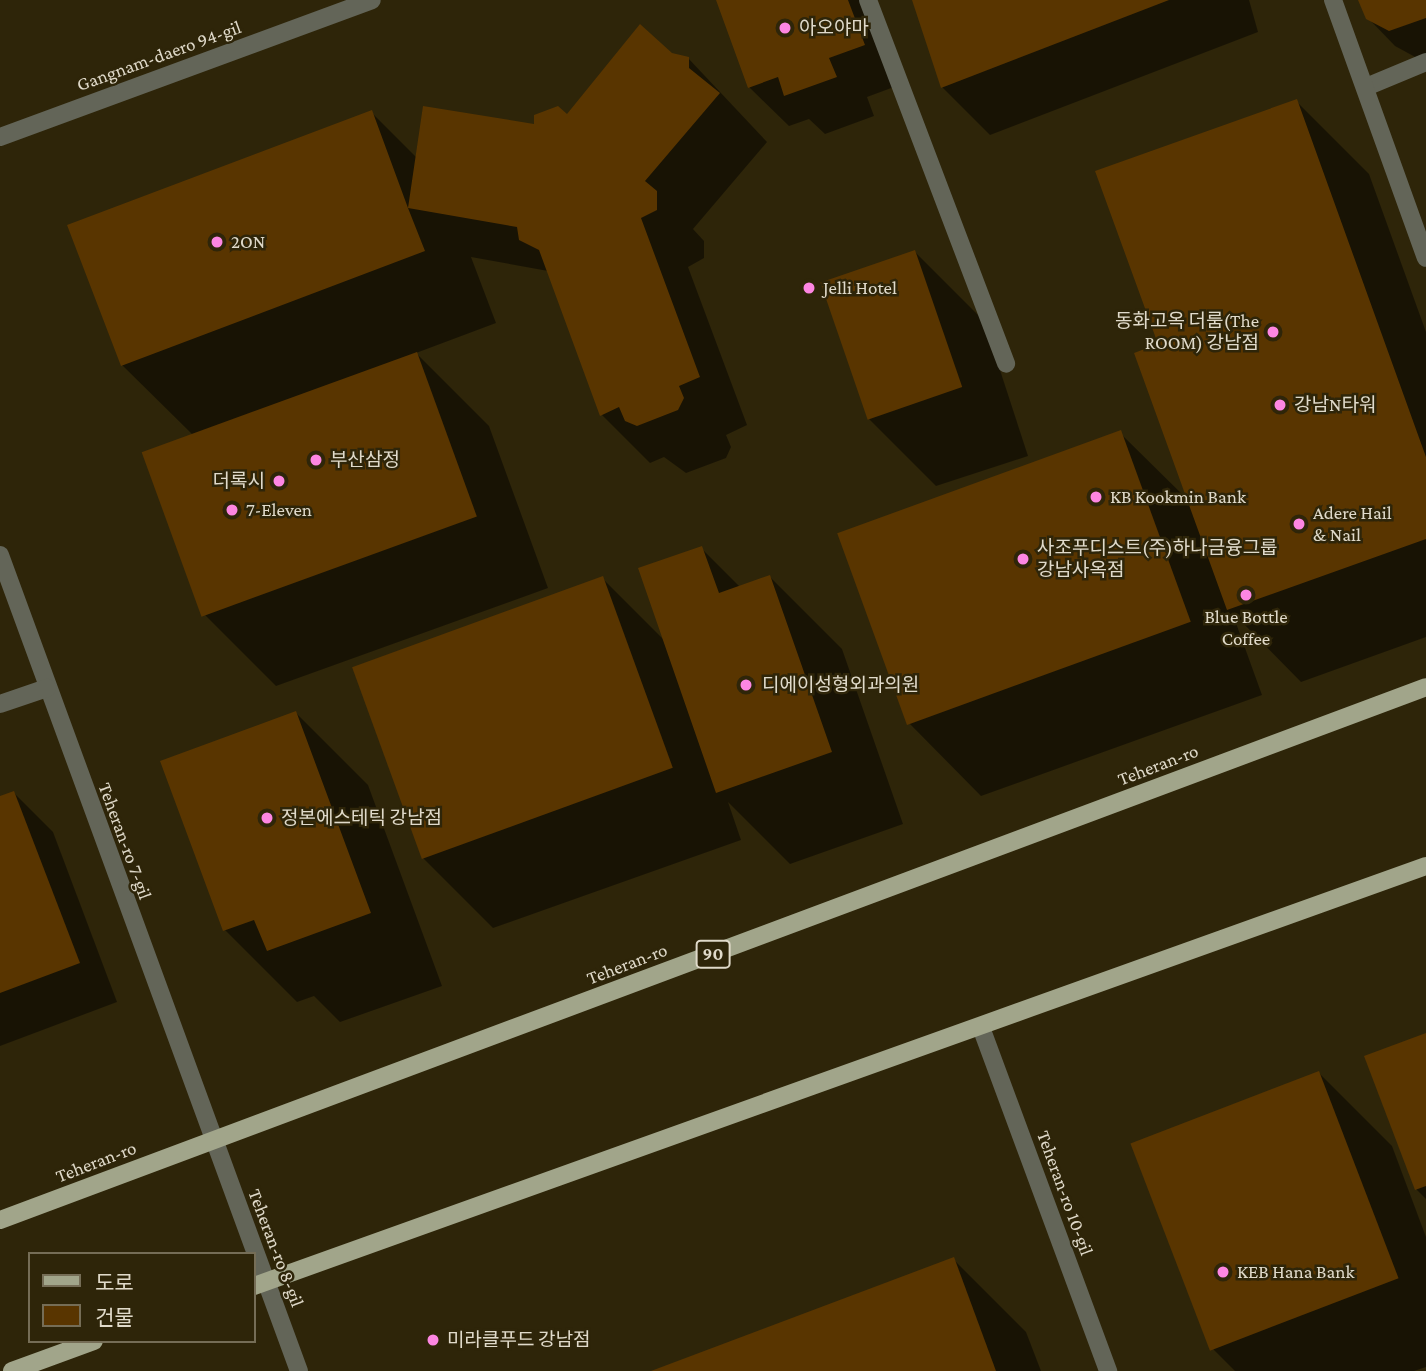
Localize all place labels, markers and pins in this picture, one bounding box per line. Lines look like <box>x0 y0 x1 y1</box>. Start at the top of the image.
place label: 아오야마 <box>799 17 869 39</box>
marker: 아오야마 <box>777 20 793 36</box>
place label: 2ON <box>231 231 265 253</box>
marker: 2ON <box>209 234 225 250</box>
place label: Jelli Hotel <box>823 277 897 299</box>
marker: Jelli Hotel <box>801 280 817 296</box>
place label: 동화고옥 더룸(The ROOM) 강남점 <box>1115 310 1259 354</box>
marker: 동화고옥 더룸(The ROOM) 강남점 <box>1265 324 1281 340</box>
place label: 강남N타워 <box>1294 394 1376 416</box>
marker: 강남N타워 <box>1272 397 1288 413</box>
place label: 부산삼정 <box>330 449 400 471</box>
marker: 부산삼정 <box>308 452 324 468</box>
place label: 더록시 <box>213 470 265 492</box>
marker: 더록시 <box>271 473 287 489</box>
place label: KB Kookmin Bank <box>1110 486 1246 508</box>
marker: KB Kookmin Bank <box>1088 489 1104 505</box>
place label: 7-Eleven <box>246 499 312 521</box>
marker: 7-Eleven <box>224 502 240 518</box>
place label: Adere Hail & Nail <box>1313 502 1392 546</box>
marker: Adere Hail & Nail <box>1291 516 1307 532</box>
place label: 사조푸디스트(주)하나금융그룹 강남사옥점 <box>1037 537 1278 581</box>
marker: 사조푸디스트(주)하나금융그룹 강남사옥점 <box>1015 551 1031 567</box>
marker: Blue Bottle Coffee <box>1238 587 1254 603</box>
place label: Blue Bottle Coffee <box>1204 606 1288 650</box>
place label: 디에이성형외과의원 <box>762 674 919 696</box>
marker: 디에이성형외과의원 <box>736 675 756 695</box>
place label: 정본에스테틱 강남점 <box>281 807 442 829</box>
marker: 정본에스테틱 강남점 <box>259 810 275 826</box>
place label: KEB Hana Bank <box>1237 1261 1354 1283</box>
marker: KEB Hana Bank <box>1215 1264 1231 1280</box>
place label: 미라클푸드 강남점 <box>447 1329 590 1351</box>
marker: 미라클푸드 강남점 <box>425 1332 441 1348</box>

